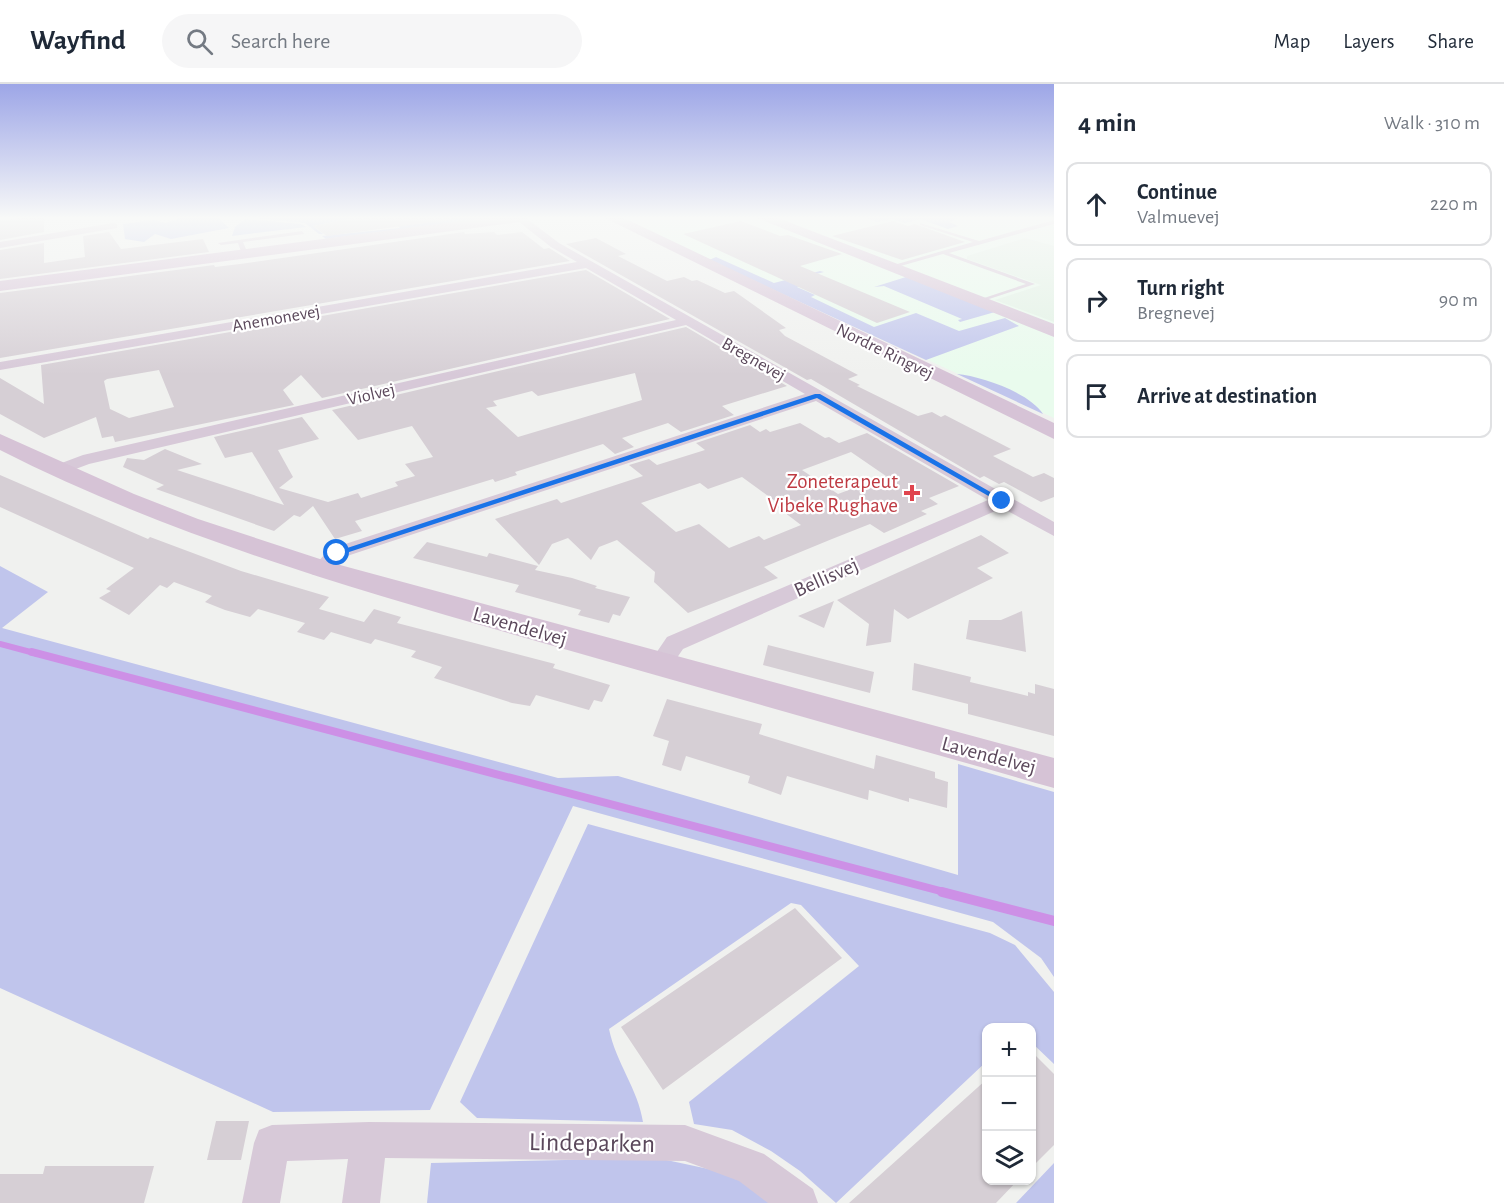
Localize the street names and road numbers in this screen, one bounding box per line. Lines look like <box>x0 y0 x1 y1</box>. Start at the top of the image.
street label: Anemonevej <box>231 302 322 336</box>
street label: Nordre Ringvej <box>833 321 936 383</box>
street label: Bregnevej <box>719 335 788 385</box>
street label: Violvej <box>346 381 397 409</box>
street label: Bellisvej <box>791 554 861 601</box>
street label: Lavendelvej <box>470 603 569 650</box>
street label: Lavendelvej <box>939 733 1038 778</box>
street label: Lindeparken <box>529 1129 655 1157</box>

